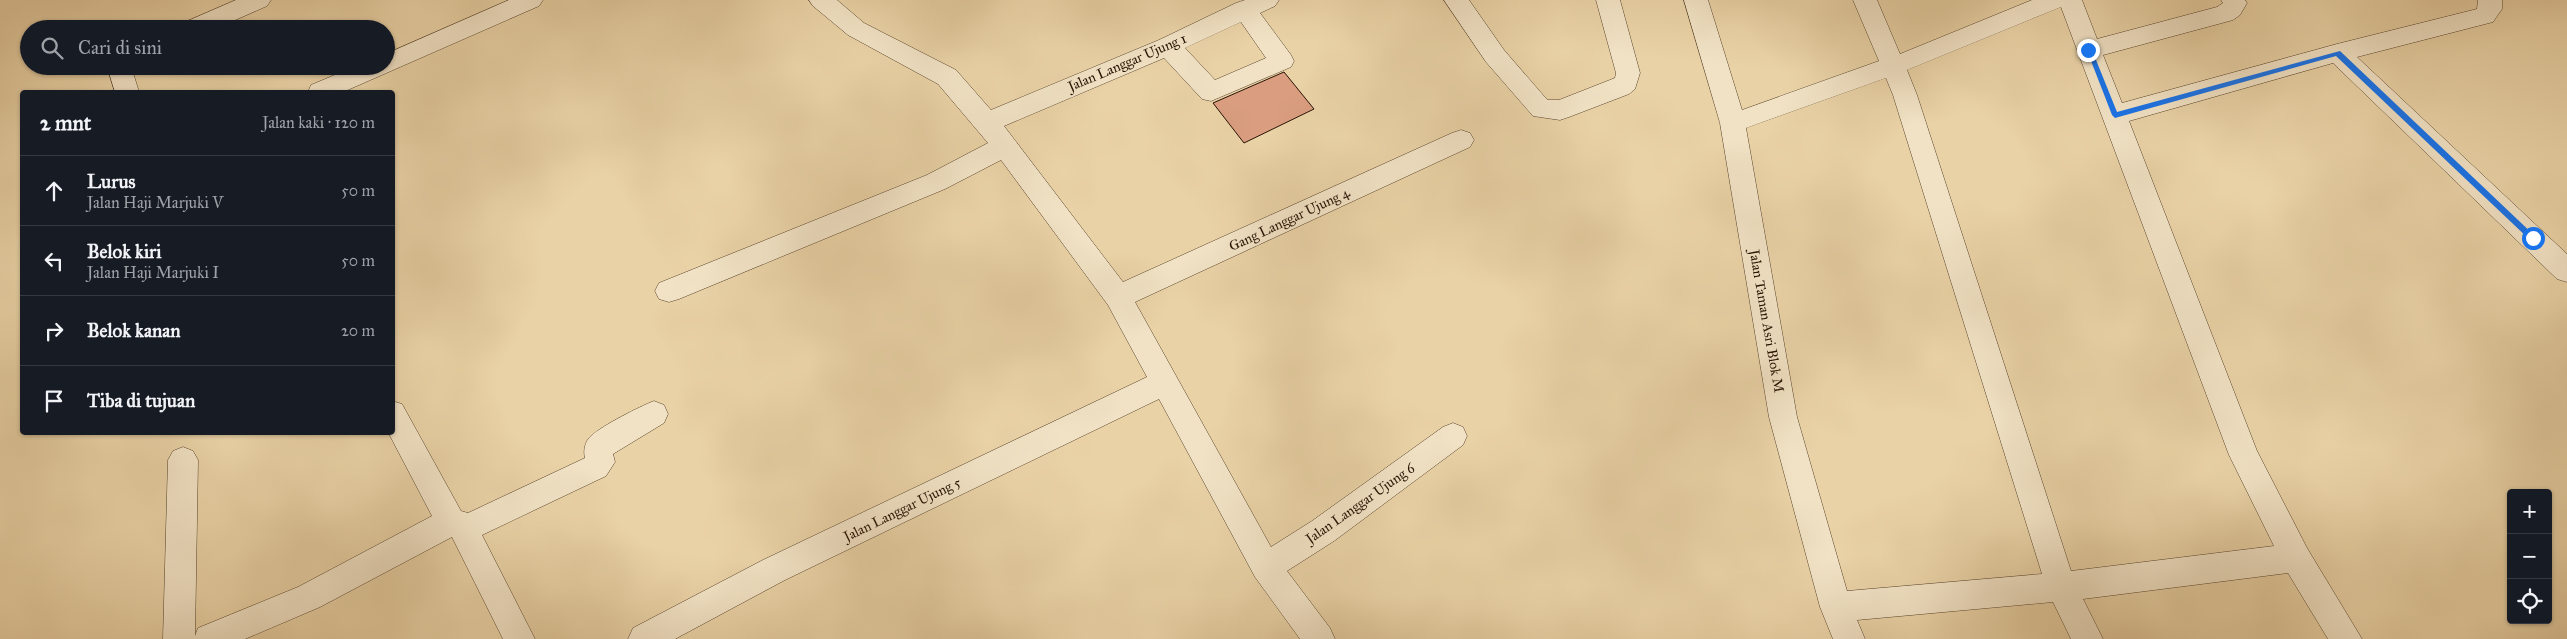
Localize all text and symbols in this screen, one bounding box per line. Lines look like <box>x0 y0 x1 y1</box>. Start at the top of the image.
search box <box>20 20 395 75</box>
street label: Jalan Langgar Ujung 1 <box>1064 30 1190 97</box>
icon: search <box>38 34 66 62</box>
text: Cari di sini <box>78 36 162 59</box>
route end <box>2077 39 2100 62</box>
text: 2 mnt <box>40 110 91 136</box>
text: Jalan kaki · 120 m <box>262 113 375 132</box>
text: Lurus <box>87 170 135 193</box>
icon: ahead <box>40 177 68 205</box>
text: 50 m <box>341 181 375 200</box>
street label: Gang Langgar Ujung 4 <box>1226 184 1353 255</box>
text: Jalan Haji Marjuki V <box>87 193 223 212</box>
route start <box>2522 227 2545 250</box>
text: Belok kiri <box>87 240 161 263</box>
street label: Jalan Taman Asri Blok M <box>1744 246 1787 394</box>
icon: left <box>40 247 68 275</box>
text: 50 m <box>341 251 375 270</box>
text: Jalan Haji Marjuki I <box>87 263 219 282</box>
icon: right <box>40 317 68 345</box>
text: Belok kanan <box>87 319 181 342</box>
text: 20 m <box>341 321 375 340</box>
icon: arrive <box>40 387 68 415</box>
text: Tiba di tujuan <box>87 389 195 412</box>
street label: Jalan Langgar Ujung 6 <box>1301 459 1419 549</box>
street label: Jalan Langgar Ujung 5 <box>839 474 964 547</box>
map controls <box>2507 489 2552 624</box>
button: + <box>2507 489 2552 534</box>
button: − <box>2507 534 2552 579</box>
button: locate <box>2507 579 2552 624</box>

